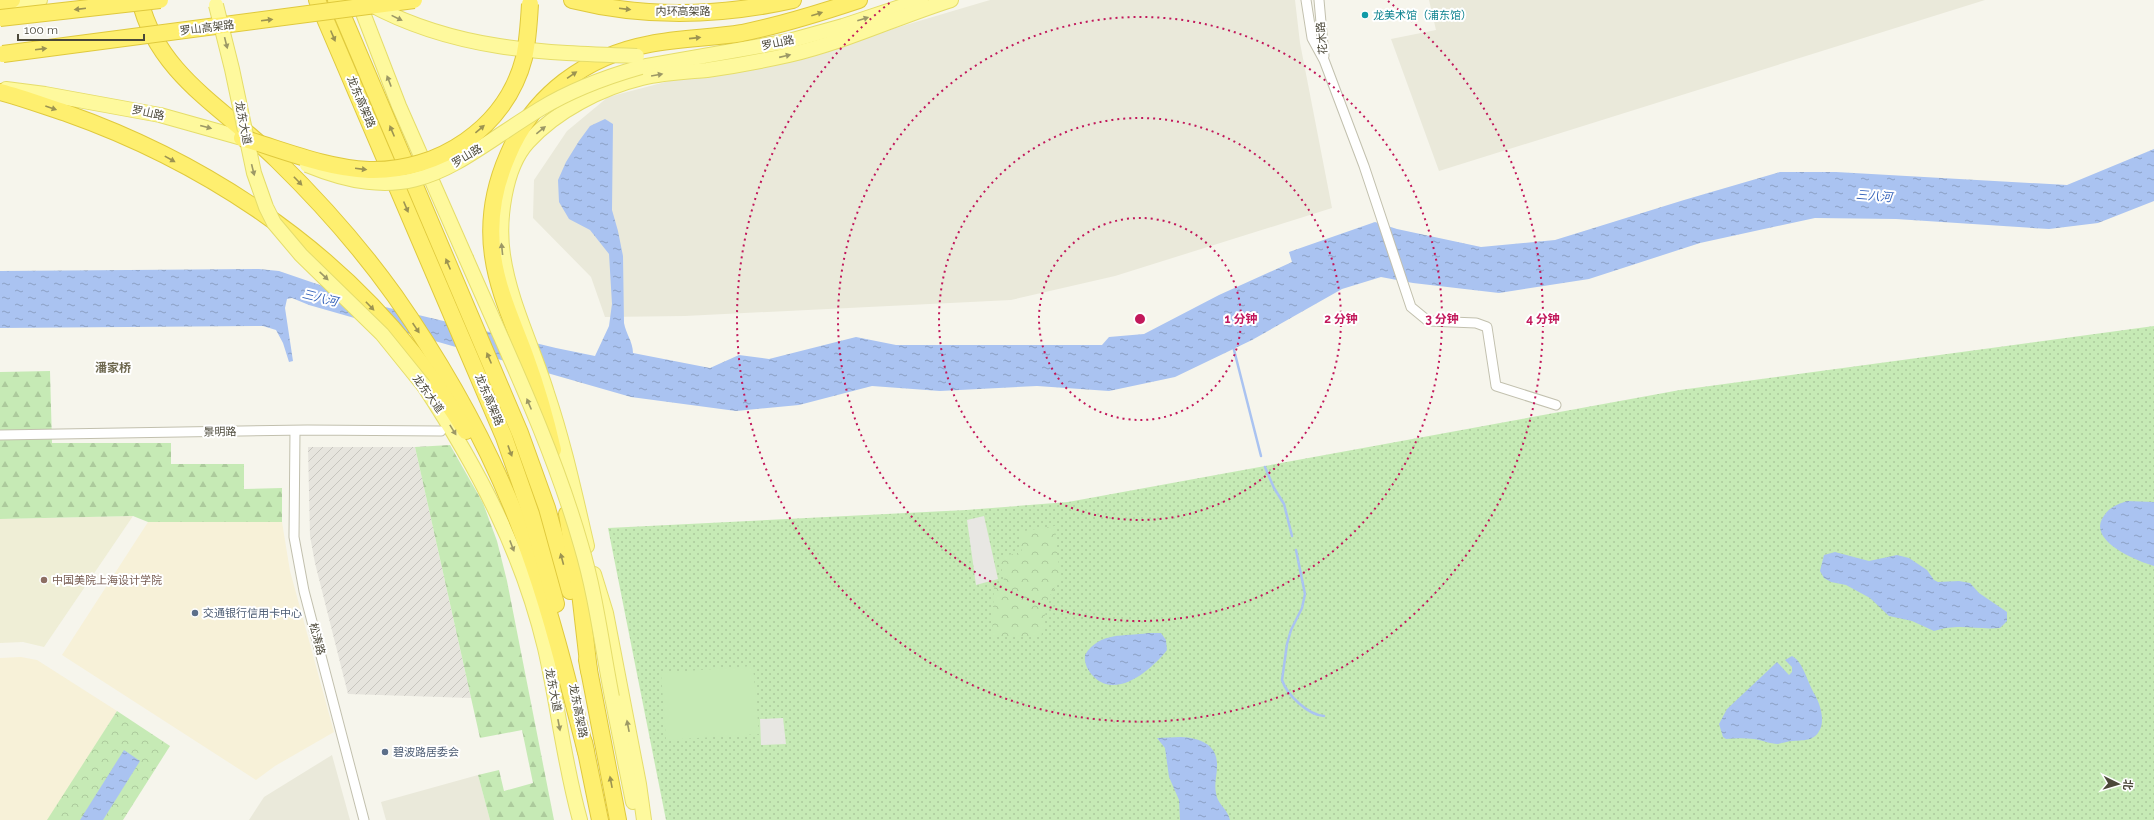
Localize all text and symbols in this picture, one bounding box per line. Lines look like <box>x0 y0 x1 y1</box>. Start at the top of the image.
street label: 内环高架路 <box>656 5 711 18</box>
one-way arrow <box>74 6 86 12</box>
one-way arrow <box>619 6 631 12</box>
place label: 龙美术馆（浦东馆） <box>1373 9 1472 22</box>
marker: 龙美术馆（浦东馆） <box>1360 10 1370 20</box>
one-way arrow <box>812 11 824 17</box>
one-way arrow <box>391 15 402 22</box>
scale bar <box>18 16 144 42</box>
one-way arrow <box>858 16 870 22</box>
one-way arrow <box>261 17 273 24</box>
street label: 罗山高架路 <box>179 18 235 38</box>
street label: 花木路 <box>1314 21 1330 55</box>
text: 100 m <box>24 23 58 37</box>
one-way arrow <box>330 30 336 42</box>
street label: 罗山路 <box>761 33 795 53</box>
one-way arrow <box>689 35 701 42</box>
one-way arrow <box>223 37 229 49</box>
one-way arrow <box>35 46 47 52</box>
one-way arrow <box>779 52 792 58</box>
one-way arrow <box>567 71 577 79</box>
one-way arrow <box>651 72 663 78</box>
street label: 龙东高架路 <box>344 74 378 130</box>
one-way arrow <box>386 75 392 87</box>
street label: 龙东大道 <box>232 100 254 146</box>
street label: 罗山路 <box>131 103 165 123</box>
one-way arrow <box>45 105 57 111</box>
one-way arrow <box>200 125 212 131</box>
one-way arrow <box>475 125 486 134</box>
one-way arrow <box>389 126 395 137</box>
one-way arrow <box>536 126 546 135</box>
street label: 罗山路 <box>450 142 484 170</box>
one-way arrow <box>164 155 176 162</box>
one-way arrow <box>250 164 256 176</box>
one-way arrow <box>355 166 367 172</box>
one-way arrow <box>293 176 303 186</box>
water label: 三八河 <box>1855 187 1895 205</box>
one-way arrow <box>403 201 409 212</box>
one-way arrow <box>499 243 506 255</box>
one-way arrow <box>445 257 451 269</box>
one-way arrow <box>319 271 328 280</box>
water label: 三八河 <box>301 287 341 310</box>
one-way arrow <box>366 301 375 311</box>
centre of rings <box>1133 312 1147 326</box>
text: 1 分钟 <box>1225 312 1257 326</box>
text: 2 分钟 <box>1324 312 1358 326</box>
text: 3 分钟 <box>1425 312 1459 326</box>
text: 4 分钟 <box>1526 312 1560 326</box>
one-way arrow <box>412 323 420 333</box>
one-way arrow <box>486 352 492 363</box>
district label: 潘家桥 <box>95 361 131 375</box>
street label: 龙东大道 <box>410 372 446 416</box>
street label: 龙东高架路 <box>472 372 506 428</box>
one-way arrow <box>525 398 531 410</box>
street label: 景明路 <box>203 425 237 439</box>
one-way arrow <box>449 425 457 435</box>
one-way arrow <box>507 446 513 458</box>
one-way arrow <box>510 540 516 552</box>
one-way arrow <box>559 553 565 565</box>
place label: 中国美院上海设计学院 <box>52 574 162 587</box>
marker: 中国美院上海设计学院 <box>39 575 49 585</box>
place label: 交通银行信用卡中心 <box>203 607 302 620</box>
marker: 交通银行信用卡中心 <box>190 608 200 618</box>
street label: 松涛路 <box>306 621 328 657</box>
street label: 龙东大道 <box>542 667 564 713</box>
street label: 龙东高架路 <box>566 683 590 739</box>
one-way arrow <box>557 719 563 732</box>
one-way arrow <box>625 720 631 733</box>
place label: 碧波路居委会 <box>393 746 459 759</box>
marker: 碧波路居委会 <box>380 747 390 757</box>
north arrow <box>2098 764 2138 804</box>
one-way arrow <box>607 776 613 788</box>
text: 北 <box>2121 779 2134 791</box>

